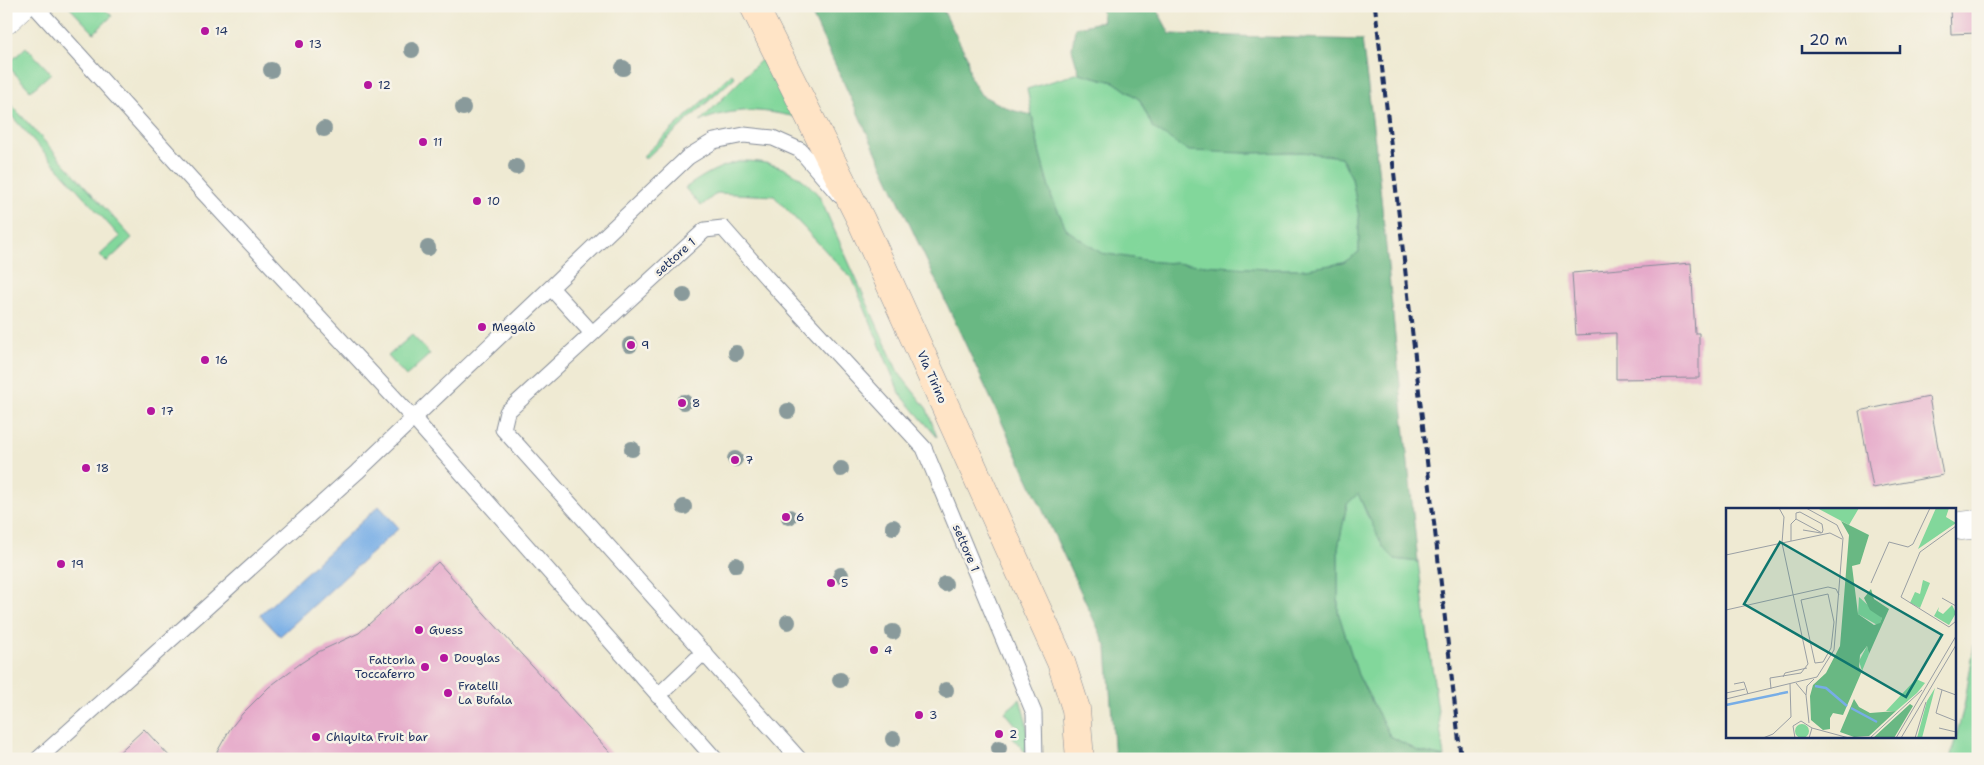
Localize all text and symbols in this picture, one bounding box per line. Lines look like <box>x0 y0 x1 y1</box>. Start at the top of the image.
scale bar <box>1802 22 1899 54</box>
place label: 14 <box>215 23 228 39</box>
marker: 14 <box>199 25 211 37</box>
text: 20 m <box>1809 30 1848 50</box>
place label: 13 <box>309 36 322 52</box>
marker: 13 <box>293 38 305 50</box>
place label: 12 <box>378 77 391 93</box>
marker: 12 <box>362 79 374 91</box>
place label: 11 <box>433 134 443 150</box>
marker: 11 <box>417 136 429 148</box>
place label: 10 <box>487 193 500 209</box>
marker: 10 <box>471 195 483 207</box>
street label: settore 1 <box>651 234 699 280</box>
place label: Megalò <box>492 319 536 335</box>
marker: Megalò <box>476 321 488 333</box>
place label: 9 <box>641 337 649 353</box>
marker: 9 <box>625 339 637 351</box>
street label: Via Tirino <box>913 348 951 406</box>
place label: 16 <box>215 352 228 368</box>
marker: 16 <box>199 354 211 366</box>
place label: 8 <box>692 395 700 411</box>
marker: 8 <box>676 397 688 409</box>
place label: 17 <box>161 403 174 419</box>
marker: 17 <box>145 405 157 417</box>
place label: 7 <box>745 452 753 468</box>
marker: 7 <box>729 454 741 466</box>
place label: 18 <box>96 460 109 476</box>
marker: 18 <box>80 462 92 474</box>
inset map <box>1726 508 1956 738</box>
place label: 6 <box>796 509 804 525</box>
marker: 6 <box>780 511 792 523</box>
street label: settore 1 <box>949 522 983 574</box>
place label: 19 <box>71 556 84 572</box>
marker: 19 <box>55 558 67 570</box>
place label: 5 <box>841 575 848 591</box>
marker: 5 <box>825 577 837 589</box>
place label: Guess <box>429 622 463 638</box>
marker: Guess <box>413 624 425 636</box>
place label: 4 <box>884 642 892 658</box>
marker: 4 <box>868 644 880 656</box>
place label: Douglas <box>454 650 500 666</box>
place label: Fattoria Toccaferro <box>355 652 416 682</box>
marker: Douglas <box>438 652 450 664</box>
marker: Fattoria Toccaferro <box>419 661 431 673</box>
place label: Fratelli La Bufala <box>458 678 513 708</box>
marker: Fratelli La Bufala <box>442 687 454 699</box>
place label: 3 <box>929 707 937 723</box>
marker: 3 <box>913 709 925 721</box>
place label: 2 <box>1009 726 1017 742</box>
marker: 2 <box>993 728 1005 740</box>
place label: Chiquita Fruit bar <box>326 729 429 745</box>
marker: Chiquita Fruit bar <box>310 731 322 743</box>

